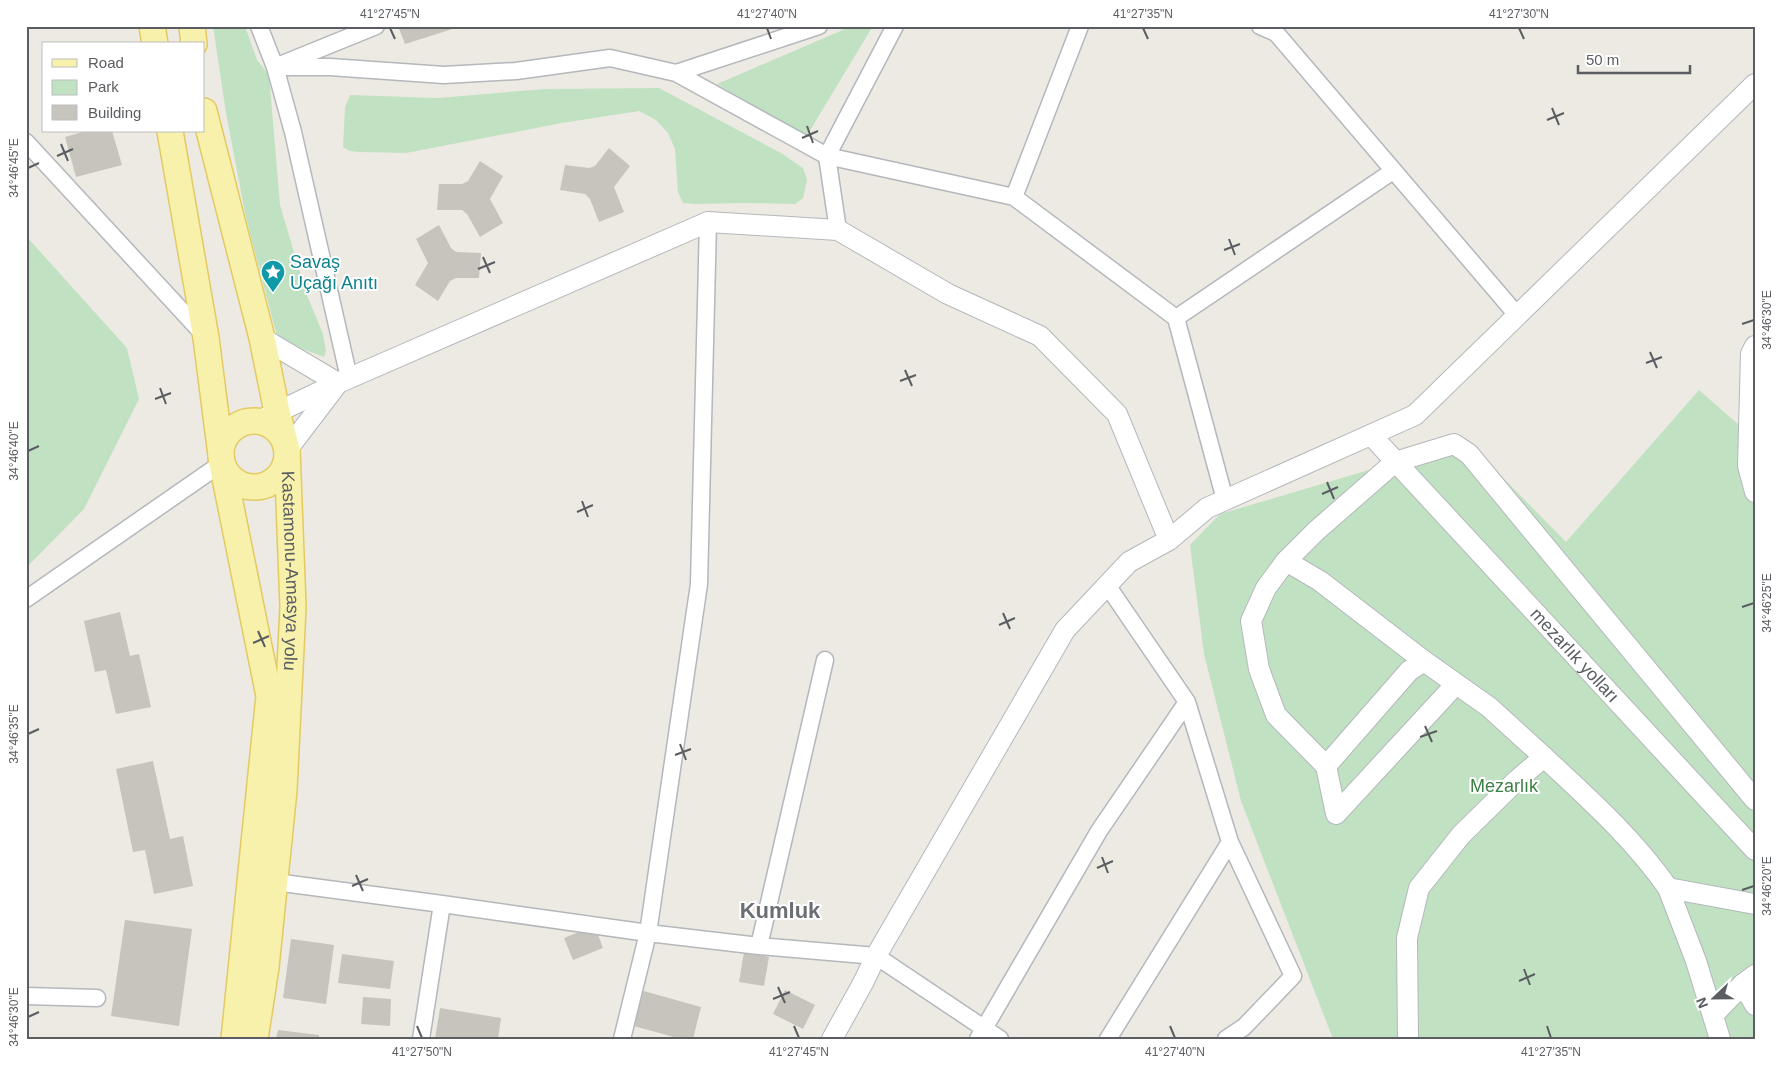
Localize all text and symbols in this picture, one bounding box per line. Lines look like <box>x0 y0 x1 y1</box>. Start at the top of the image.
text: 41°27'45"N <box>360 7 420 21</box>
text: 41°27'40"N <box>737 7 797 21</box>
text: 41°27'35"N <box>1113 7 1173 21</box>
text: 41°27'30"N <box>1489 7 1549 21</box>
legend <box>42 42 205 132</box>
scale bar <box>1578 42 1691 74</box>
text: 50 m <box>1586 51 1619 68</box>
text: Road <box>88 54 124 71</box>
text: Park <box>88 78 119 95</box>
text: Building <box>88 104 141 121</box>
text: 34°46'45"E <box>7 138 21 198</box>
place label: Savaş Uçağı Anıtı <box>290 252 378 293</box>
place icon: Savaş Uçağı Anıtı <box>260 259 286 293</box>
text: 34°46'30"E <box>1760 290 1774 350</box>
text: 34°46'40"E <box>7 421 21 481</box>
street label: Kastamonu-Amasya yolu <box>278 470 303 671</box>
text: 34°46'25"E <box>1760 573 1774 633</box>
street label: mezarlık yolları <box>1526 604 1623 706</box>
text: 34°46'35"E <box>7 704 21 764</box>
park label: Mezarlık <box>1470 776 1539 796</box>
text: 34°46'20"E <box>1760 856 1774 916</box>
district label: Kumluk <box>740 898 821 923</box>
north arrow <box>1688 972 1738 1022</box>
text: 34°46'30"E <box>7 987 21 1047</box>
text: N <box>1693 995 1711 1011</box>
text: 41°27'50"N <box>392 1045 452 1059</box>
text: 41°27'45"N <box>769 1045 829 1059</box>
text: 41°27'40"N <box>1145 1045 1205 1059</box>
text: 41°27'35"N <box>1521 1045 1581 1059</box>

